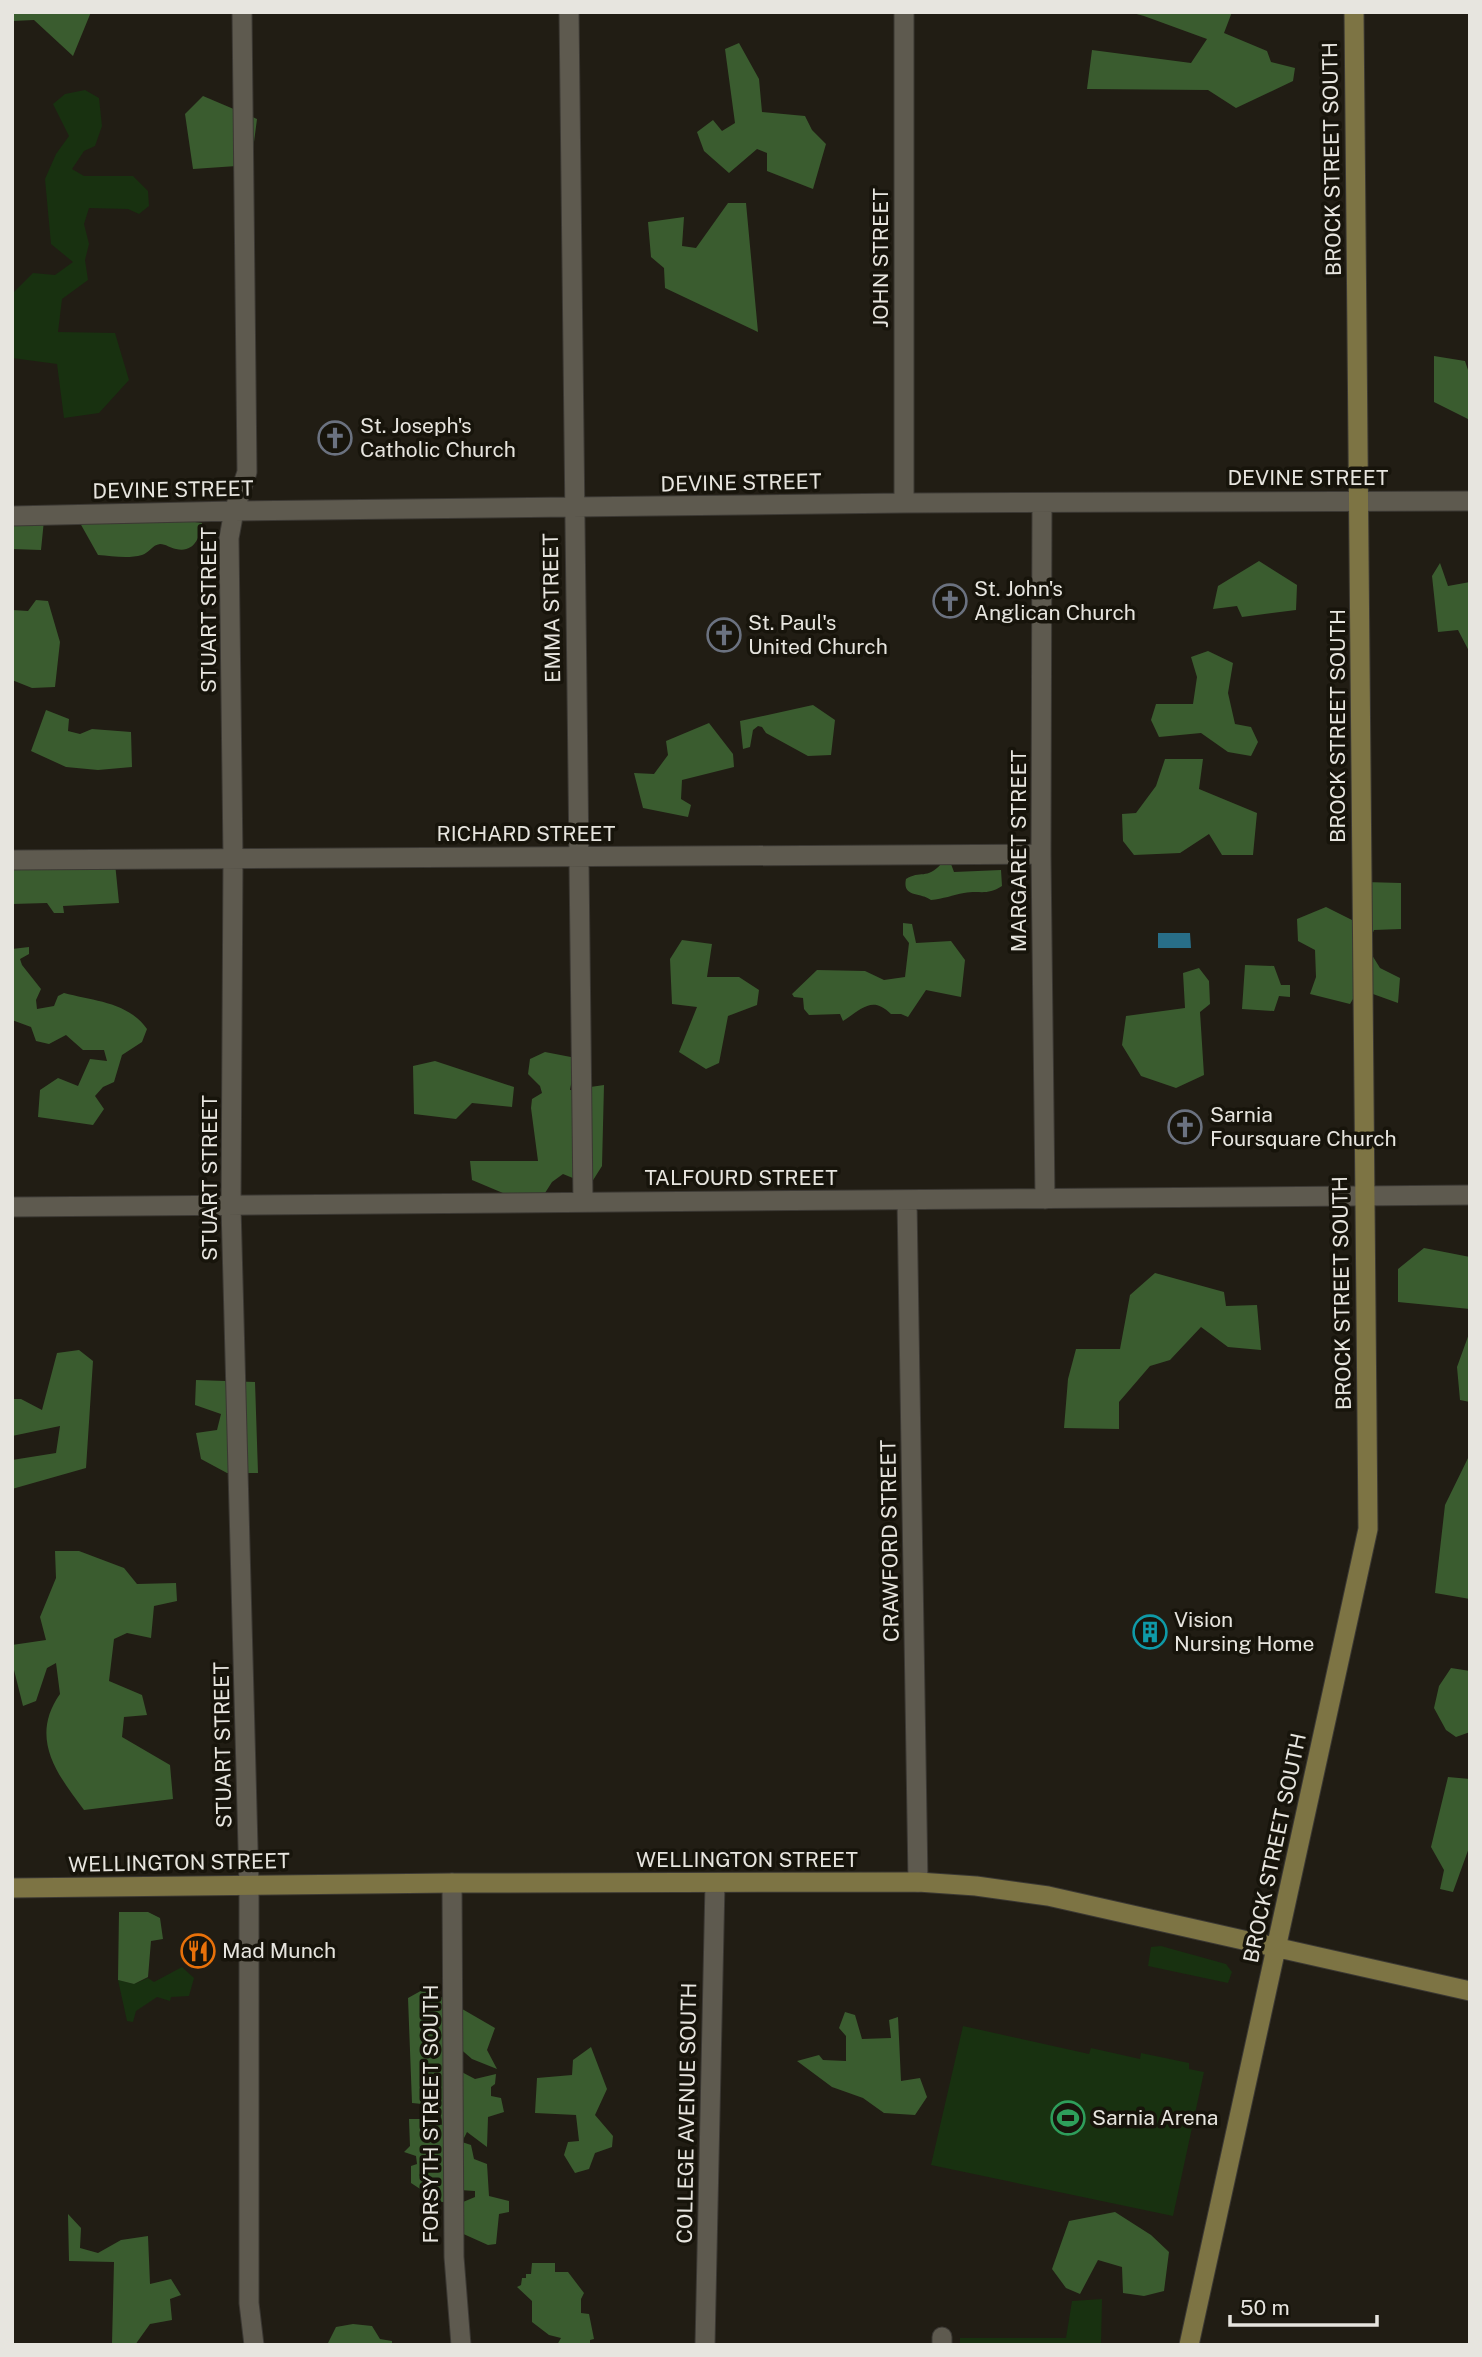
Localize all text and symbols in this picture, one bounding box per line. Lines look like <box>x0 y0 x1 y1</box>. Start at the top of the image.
street label: BROCK STREET SOUTH <box>1317 42 1346 276</box>
street label: JOHN STREET <box>868 188 893 328</box>
place label: St. Joseph's Catholic Church <box>360 413 516 462</box>
church icon: St. Joseph's Catholic Church <box>316 419 354 457</box>
street label: DEVINE STREET <box>1227 465 1389 490</box>
street label: DEVINE STREET <box>660 469 822 496</box>
street label: DEVINE STREET <box>92 476 254 503</box>
street label: STUART STREET <box>196 527 221 693</box>
street label: EMMA STREET <box>538 533 565 683</box>
place label: St. John's Anglican Church <box>974 576 1136 625</box>
church icon: St. John's Anglican Church <box>931 582 969 620</box>
street label: BROCK STREET SOUTH <box>1325 609 1350 843</box>
place label: St. Paul's United Church <box>748 610 888 659</box>
church icon: St. Paul's United Church <box>705 616 743 654</box>
street label: MARGARET STREET <box>1006 750 1031 952</box>
street label: RICHARD STREET <box>437 821 615 846</box>
street label: STUART STREET <box>197 1095 222 1261</box>
place label: Sarnia Foursquare Church <box>1210 1102 1397 1151</box>
church icon: Sarnia Foursquare Church <box>1166 1108 1204 1146</box>
street label: TALFOURD STREET <box>644 1165 838 1190</box>
street label: BROCK STREET SOUTH <box>1327 1176 1356 1410</box>
street label: CRAWFORD STREET <box>875 1440 904 1642</box>
place label: Vision Nursing Home <box>1174 1607 1314 1656</box>
building icon: Vision Nursing Home <box>1131 1613 1169 1651</box>
street label: STUART STREET <box>209 1662 236 1828</box>
street label: BROCK STREET SOUTH <box>1238 1731 1311 1965</box>
street label: WELLINGTON STREET <box>636 1847 858 1872</box>
street label: WELLINGTON STREET <box>68 1848 290 1877</box>
restaurant icon: Mad Munch <box>179 1932 217 1970</box>
place label: Mad Munch <box>222 1938 336 1963</box>
street label: COLLEGE AVENUE SOUTH <box>672 1982 701 2244</box>
street label: FORSYTH STREET SOUTH <box>418 1985 443 2243</box>
sports icon: Sarnia Arena <box>1049 2099 1087 2137</box>
place label: Sarnia Arena <box>1092 2105 1218 2130</box>
scale bar <box>1230 2284 1377 2328</box>
text: 50 m <box>1240 2295 1290 2320</box>

